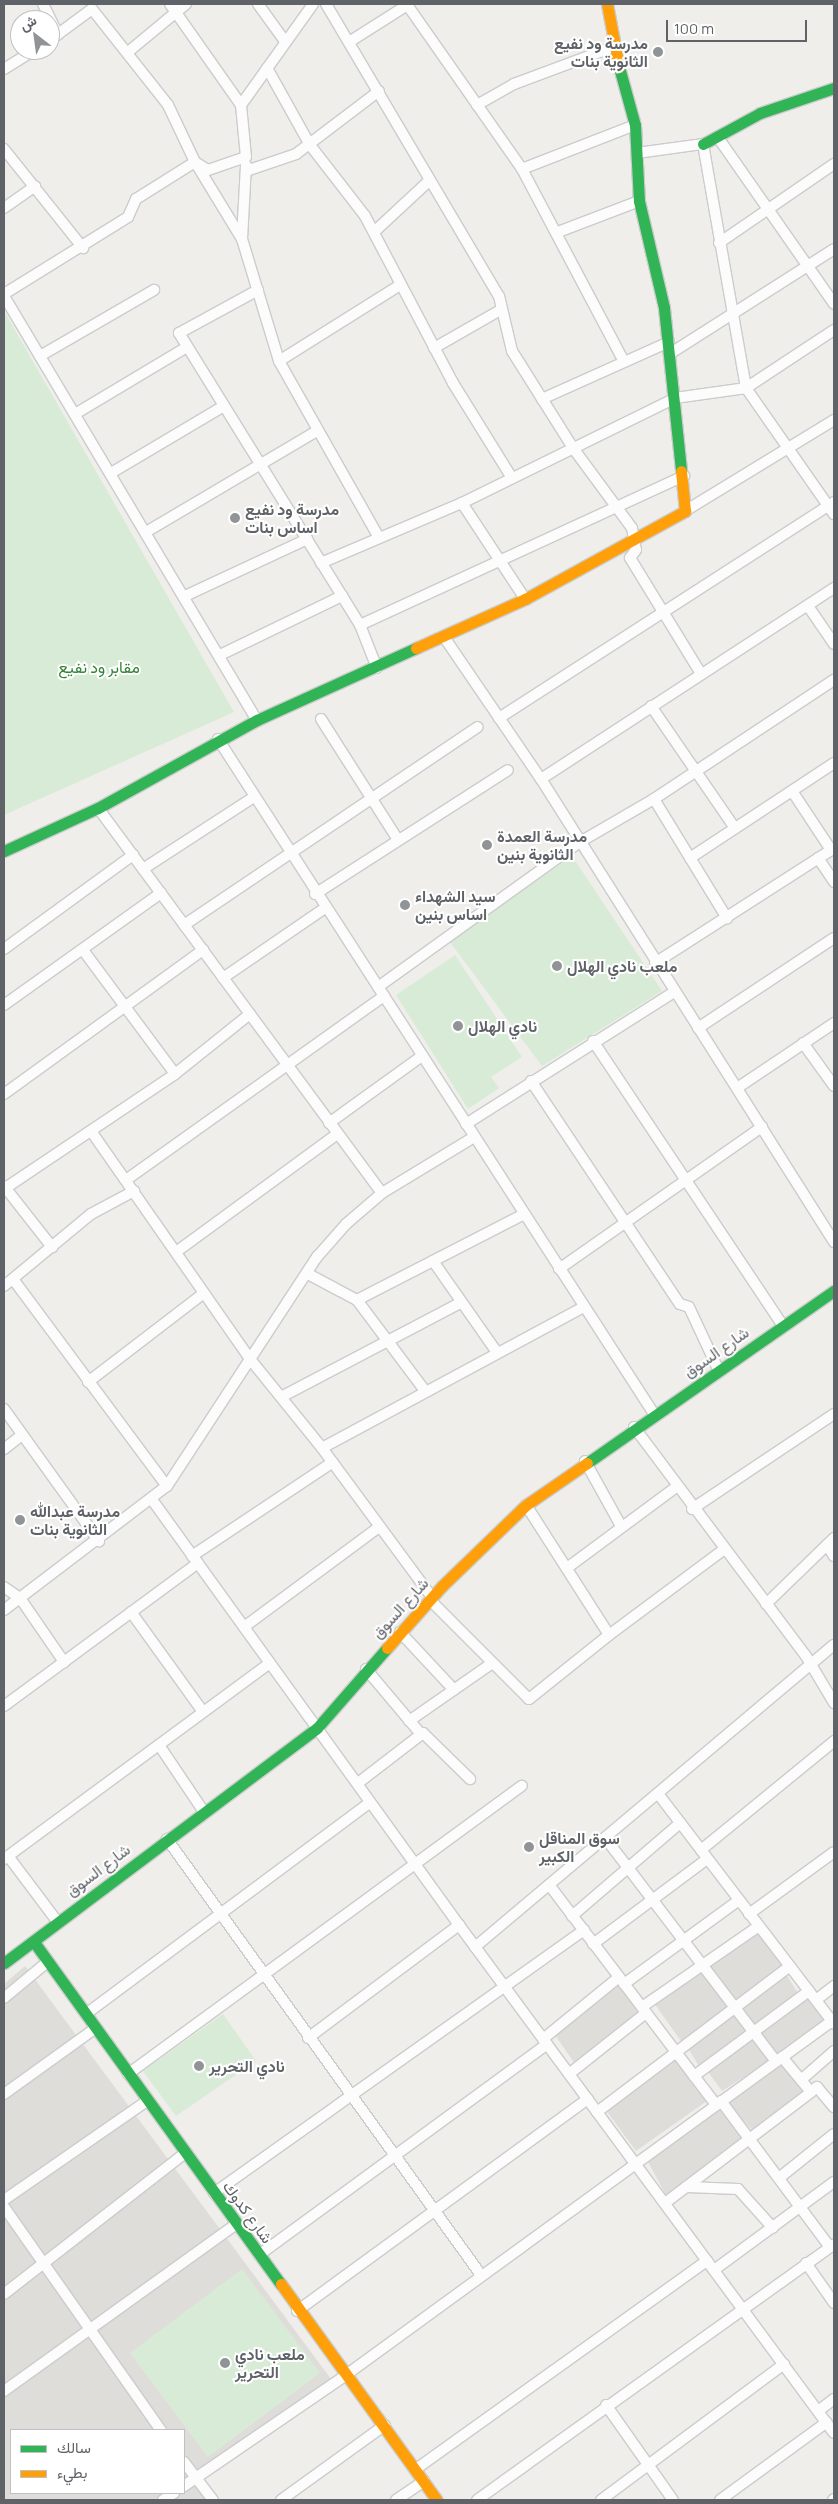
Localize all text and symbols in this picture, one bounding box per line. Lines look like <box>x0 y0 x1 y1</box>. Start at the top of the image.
north arrow <box>10 10 60 60</box>
text: ش <box>16 10 40 35</box>
scale bar <box>668 10 809 42</box>
text: 100 m <box>674 18 714 39</box>
place label: مدرسة ود نفيع الثانوية بنات <box>554 33 648 71</box>
marker: مدرسة ود نفيع الثانوية بنات <box>652 46 664 58</box>
place label: مدرسة ود نفيع اساس بنات <box>245 499 339 537</box>
marker: مدرسة ود نفيع اساس بنات <box>229 512 241 524</box>
park label: مقابر ود نفيع <box>58 657 140 677</box>
place label: مدرسة العمدة الثانوية بنين <box>497 826 587 864</box>
marker: مدرسة العمدة الثانوية بنين <box>481 839 493 851</box>
place label: سيد الشهداء اساس بنين <box>415 886 496 924</box>
marker: سيد الشهداء اساس بنين <box>399 899 411 911</box>
place label: ملعب نادي الهلال <box>567 956 677 976</box>
marker: ملعب نادي الهلال <box>551 960 563 972</box>
place label: نادي الهلال <box>468 1016 537 1036</box>
marker: نادي الهلال <box>452 1020 464 1032</box>
street label: شارع السوق <box>680 1323 752 1381</box>
place label: مدرسة عبدالله الثانوية بنات <box>30 1501 120 1539</box>
marker: مدرسة عبدالله الثانوية بنات <box>14 1514 26 1526</box>
street label: شارع السوق <box>368 1574 432 1642</box>
place label: سوق المناقل الكبير <box>539 1828 620 1866</box>
street label: شارع السوق <box>62 1840 134 1900</box>
marker: سوق المناقل الكبير <box>523 1841 535 1853</box>
place label: نادي التحرير <box>209 2056 285 2076</box>
marker: نادي التحرير <box>193 2060 205 2072</box>
street label: شارع كدوك <box>219 2177 277 2247</box>
place label: ملعب نادي التحرير <box>235 2344 305 2382</box>
marker: ملعب نادي التحرير <box>219 2357 231 2369</box>
legend <box>10 2429 185 2494</box>
text: سالك <box>57 2437 91 2458</box>
text: بطيء <box>57 2462 87 2483</box>

